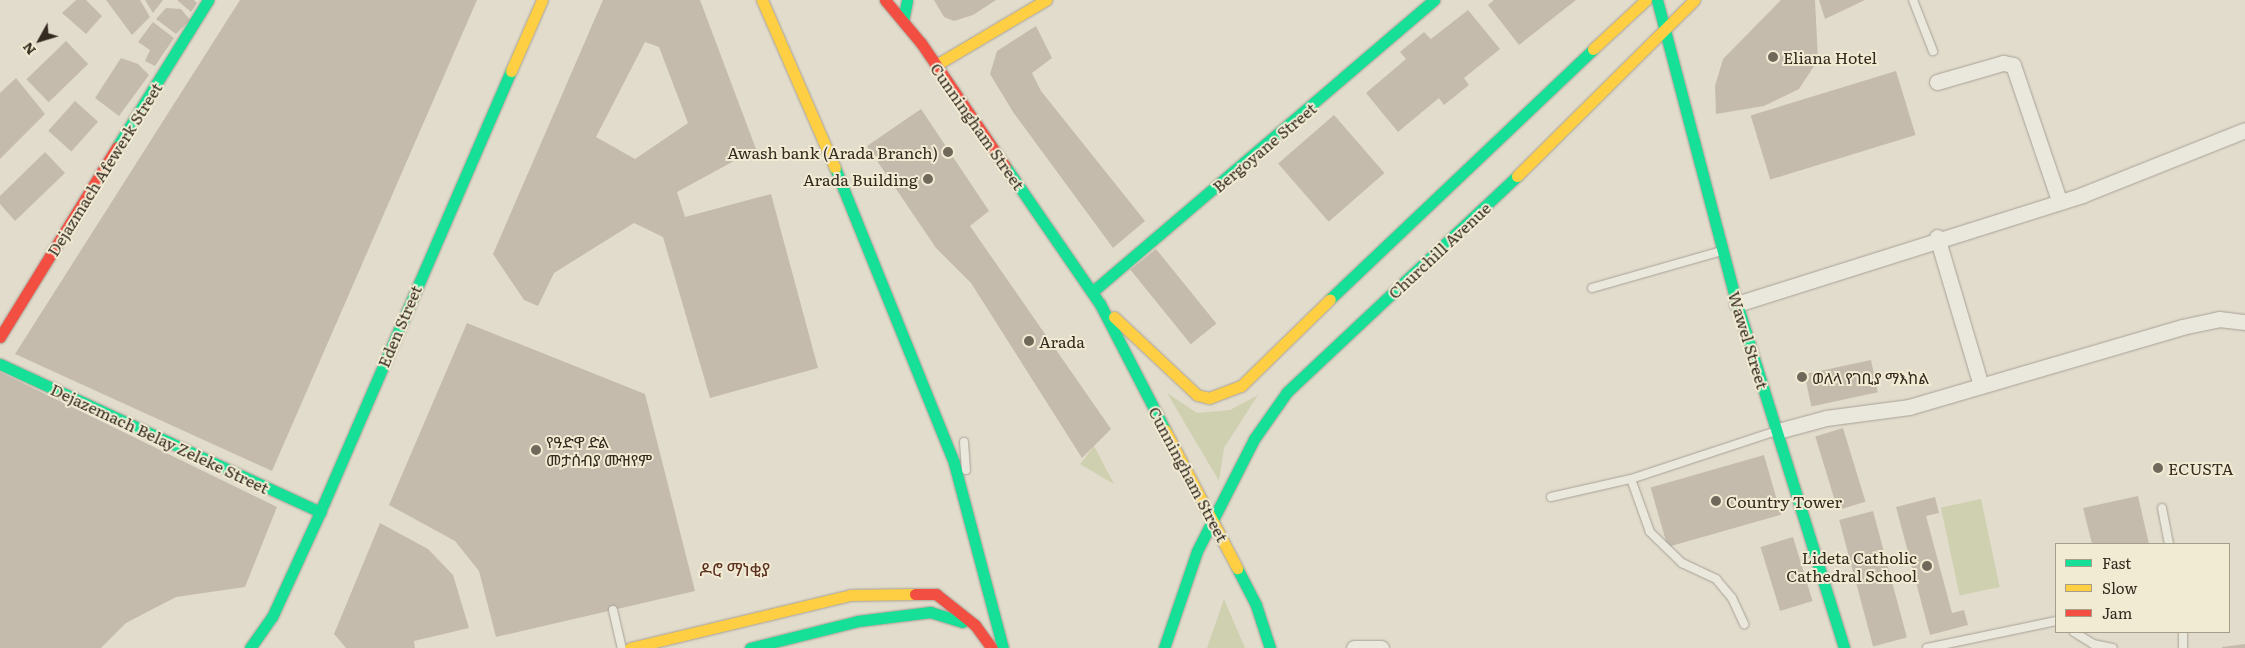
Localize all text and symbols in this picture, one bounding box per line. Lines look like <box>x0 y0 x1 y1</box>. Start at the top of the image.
north arrow <box>15 15 65 65</box>
text: N <box>17 39 40 60</box>
place label: Eliana Hotel <box>1783 47 1877 67</box>
marker: Eliana Hotel <box>1767 51 1779 63</box>
street label: Cunningham Street <box>927 59 1029 193</box>
street label: Dejazmach Afewerk Street <box>43 79 165 259</box>
street label: Bergoyane Street <box>1208 98 1320 196</box>
place label: Awash bank (Arada Branch) <box>727 142 938 162</box>
marker: Awash bank (Arada Branch) <box>942 146 954 158</box>
place label: Arada Building <box>803 169 918 189</box>
marker: Arada Building <box>922 173 934 185</box>
street label: Churchill Avenue <box>1384 198 1494 302</box>
street label: Eden Street <box>373 282 425 370</box>
street label: Wawel Street <box>1725 289 1773 391</box>
place label: Arada <box>1039 331 1085 351</box>
marker: Arada <box>1023 335 1035 347</box>
place label: ወለላ የገቢያ ማእከል <box>1812 367 1929 387</box>
marker: ወለላ የገቢያ ማእከል <box>1796 371 1808 383</box>
street label: Dejazemach Belay Zeleke Street <box>48 379 272 497</box>
street label: Cunningham Street <box>1145 403 1233 545</box>
place label: የዓድዋ ድል መታሰብያ ሙዝየም <box>546 431 652 469</box>
marker: የዓድዋ ድል መታሰብያ ሙዝየም <box>530 444 542 456</box>
place label: ECUSTA <box>2168 458 2233 478</box>
marker: ECUSTA <box>2152 462 2164 474</box>
place label: Country Tower <box>1726 491 1842 511</box>
marker: Country Tower <box>1710 495 1722 507</box>
legend <box>2055 543 2230 633</box>
place label: Lideta Catholic Cathedral School <box>1786 547 1917 585</box>
text: Fast <box>2102 551 2131 574</box>
district label: ዶሮ ማነቂያ <box>700 558 770 580</box>
marker: Lideta Catholic Cathedral School <box>1921 560 1933 572</box>
text: Slow <box>2102 576 2137 599</box>
text: Jam <box>2102 601 2132 624</box>

